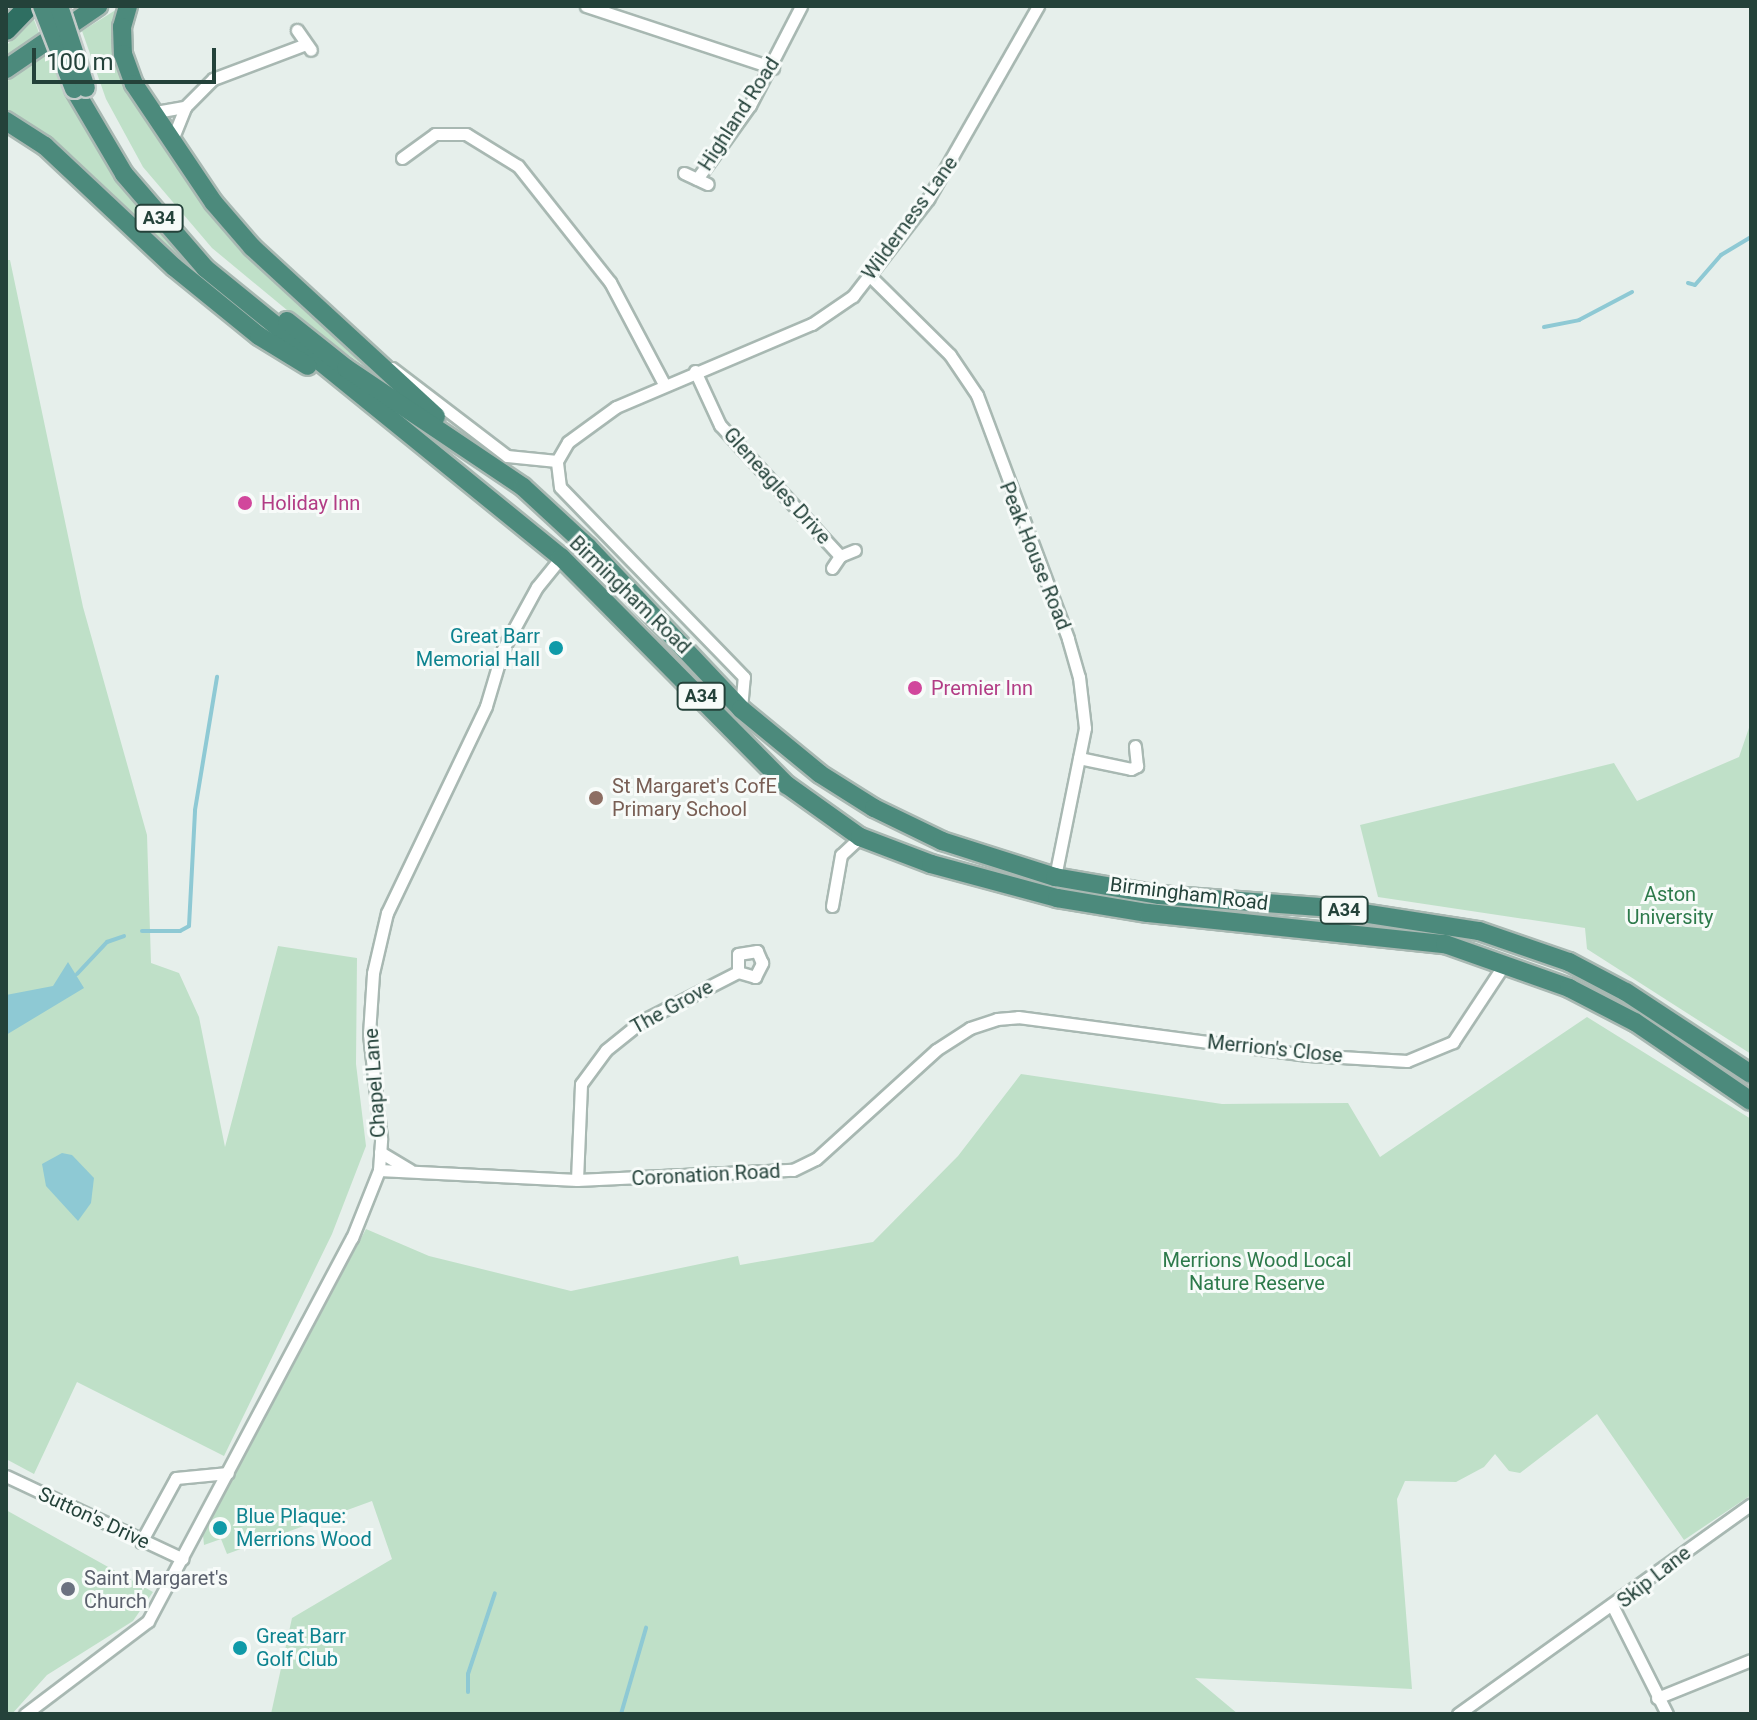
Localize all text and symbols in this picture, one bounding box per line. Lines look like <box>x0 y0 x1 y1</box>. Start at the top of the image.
scale bar <box>36 32 220 82</box>
text: 100 m <box>46 48 113 76</box>
street label: Highland Road <box>693 53 785 175</box>
street label: Wilderness Lane <box>857 152 963 284</box>
road number: A34 <box>133 204 185 232</box>
street label: Gleneagles Drive <box>718 423 836 549</box>
street label: Peak House Road <box>994 478 1076 634</box>
place label: Holiday Inn <box>261 491 360 515</box>
marker: Holiday Inn <box>236 494 254 512</box>
street label: Birmingham Road <box>564 531 696 659</box>
place label: Great Barr Memorial Hall <box>416 624 540 671</box>
marker: Great Barr Memorial Hall <box>547 639 565 657</box>
place label: Premier Inn <box>931 676 1033 700</box>
marker: Premier Inn <box>906 679 924 697</box>
road number: A34 <box>675 682 727 710</box>
place label: St Margaret's CofE Primary School <box>612 774 777 821</box>
marker: St Margaret's CofE Primary School <box>587 789 605 807</box>
street label: Birmingham Road <box>1109 872 1269 916</box>
park label: Aston University <box>1626 882 1714 929</box>
road number: A34 <box>1318 896 1370 924</box>
street label: The Grove <box>627 975 717 1039</box>
street label: Chapel Lane <box>359 1027 391 1139</box>
street label: Merrion's Close <box>1206 1030 1344 1068</box>
street label: Coronation Road <box>631 1159 781 1191</box>
park label: Merrions Wood Local Nature Reserve <box>1162 1248 1352 1295</box>
street label: Sutton's Drive <box>34 1482 154 1554</box>
place label: Blue Plaque: Merrions Wood <box>236 1504 372 1551</box>
marker: Blue Plaque: Merrions Wood <box>211 1519 229 1537</box>
street label: Skip Lane <box>1613 1541 1695 1613</box>
place label: Saint Margaret's Church <box>84 1566 228 1613</box>
marker: Saint Margaret's Church <box>59 1580 77 1598</box>
place label: Great Barr Golf Club <box>256 1624 346 1671</box>
marker: Great Barr Golf Club <box>231 1639 249 1657</box>

